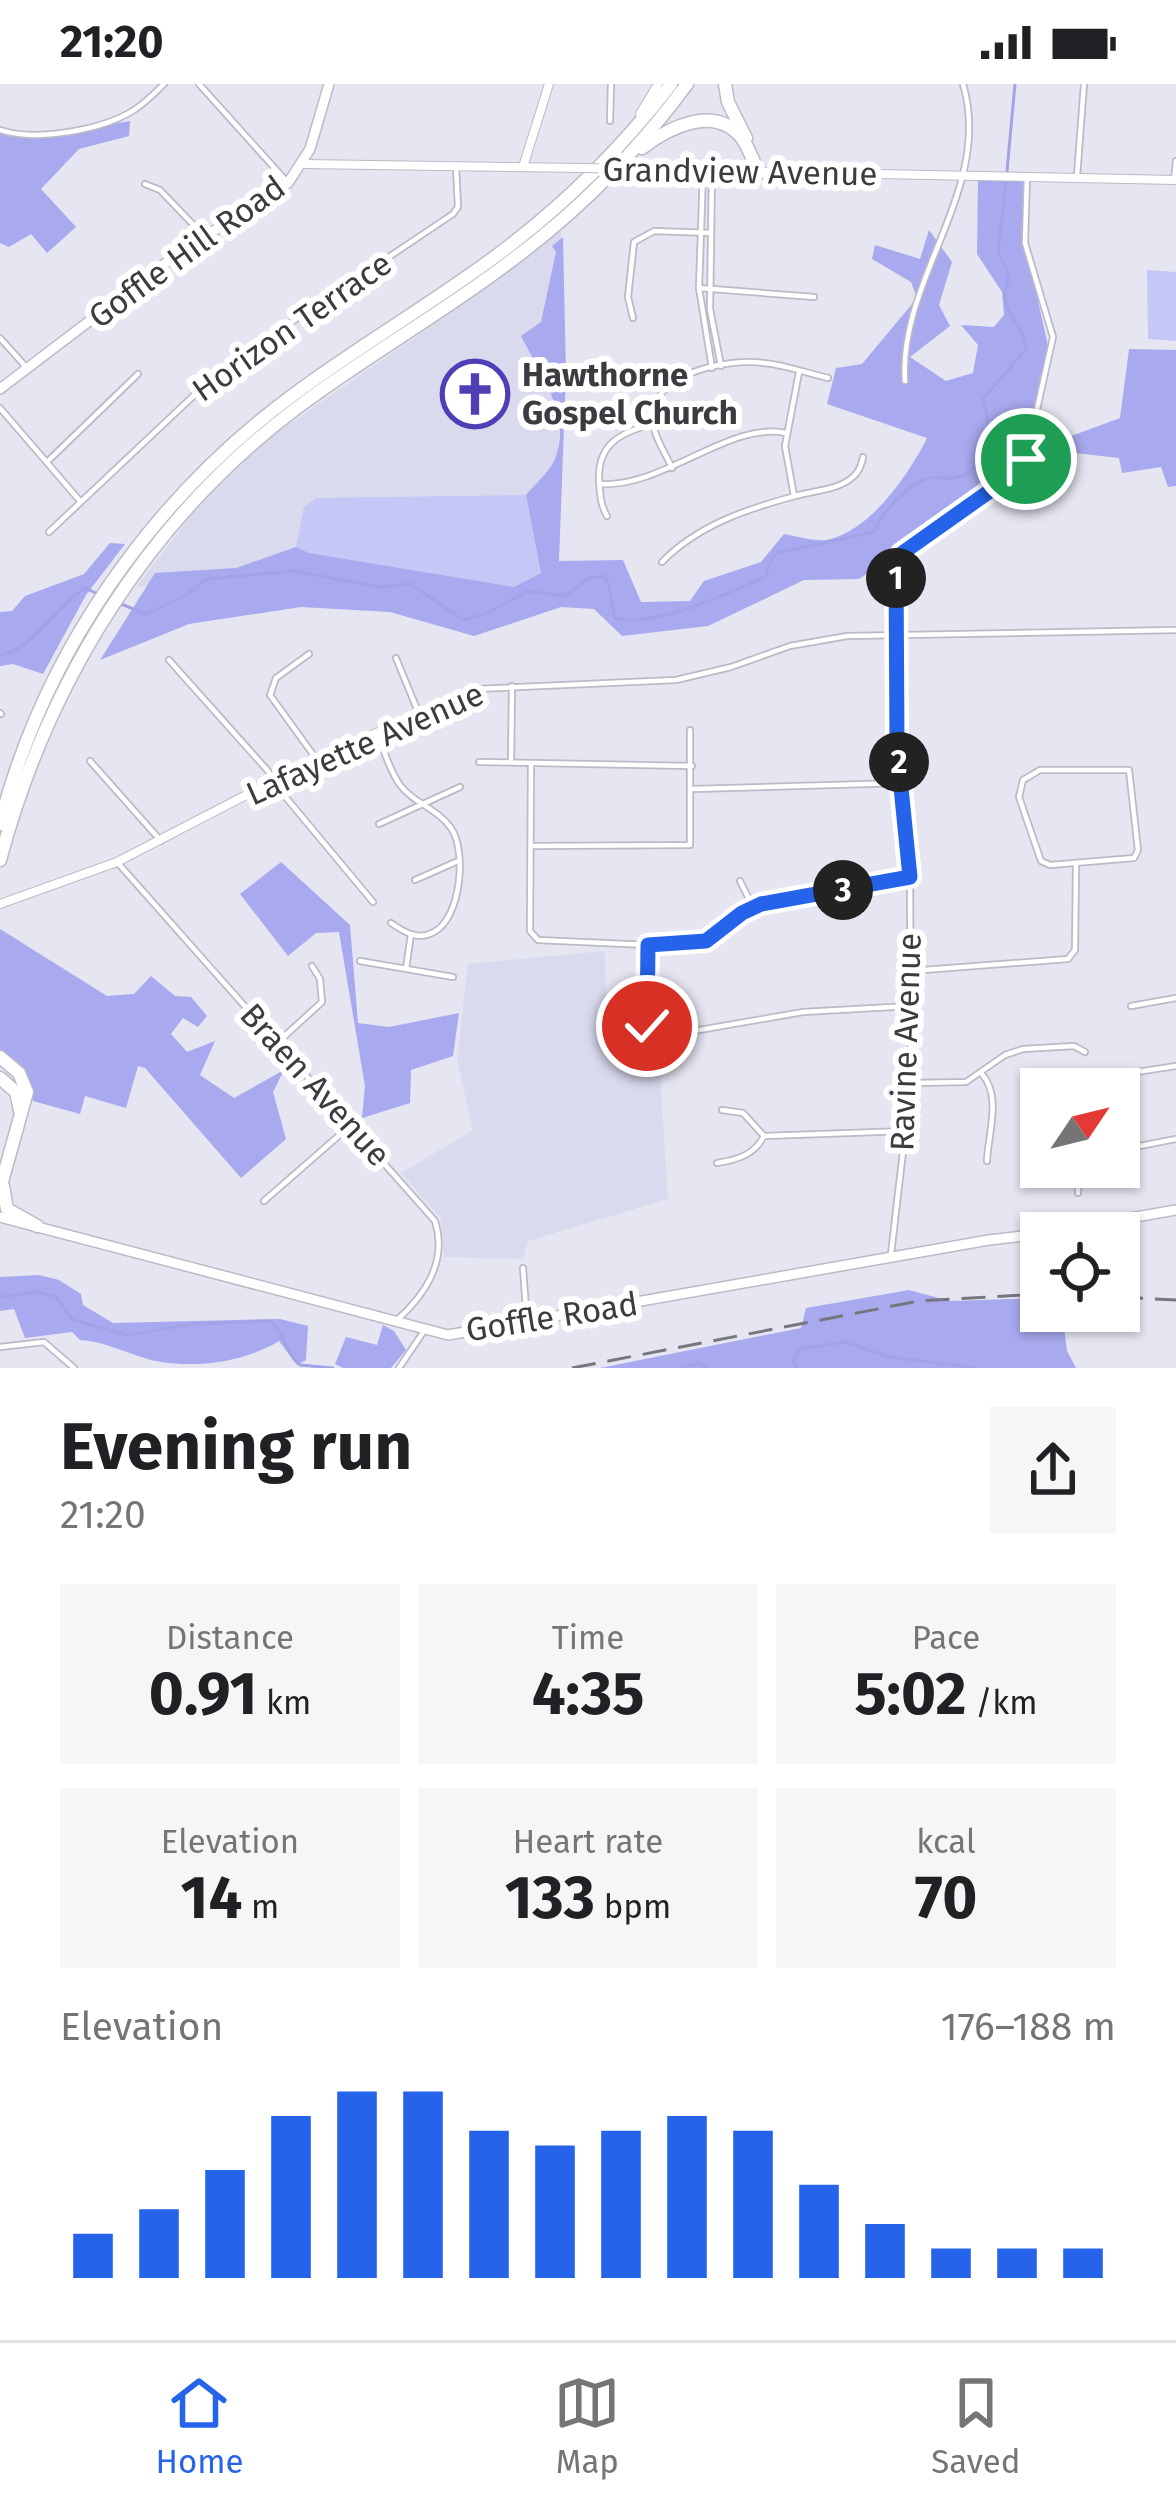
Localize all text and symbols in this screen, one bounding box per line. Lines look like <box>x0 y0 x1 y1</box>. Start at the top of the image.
text: 21:20 <box>60 15 164 69</box>
street label: Grandview Avenue <box>602 150 878 194</box>
street label: Goffle Hill Road <box>81 167 293 337</box>
street label: Horizon Terrace <box>185 244 399 410</box>
place label: Hawthorne Gospel Church <box>522 355 738 433</box>
church icon: Hawthorne Gospel Church <box>440 359 510 429</box>
pin <box>975 408 1077 510</box>
icon: arrive <box>993 426 1059 492</box>
pin: 1 <box>866 548 926 608</box>
text: 1 <box>888 558 904 598</box>
street label: Lafayette Avenue <box>240 674 490 814</box>
pin: 2 <box>869 732 929 792</box>
text: 2 <box>890 742 908 782</box>
pin: 3 <box>813 860 873 920</box>
text: 3 <box>834 870 852 910</box>
street label: Ravine Avenue <box>882 932 930 1152</box>
pin <box>596 975 698 1077</box>
icon: check <box>614 993 680 1059</box>
street label: Braen Avenue <box>231 995 399 1175</box>
north arrow <box>1020 1068 1140 1188</box>
map controls <box>1020 1068 1140 1332</box>
button: locate <box>1020 1212 1140 1332</box>
street label: Goffle Road <box>463 1284 641 1350</box>
text: Evening run <box>60 1407 412 1486</box>
button: share <box>990 1407 1116 1533</box>
text: 21:20 <box>60 1492 146 1538</box>
text: Distance <box>166 1618 294 1658</box>
text: Time <box>552 1618 624 1658</box>
text: Pace <box>912 1618 980 1658</box>
text: 0.91 <box>149 1658 257 1730</box>
text: 4:35 <box>532 1658 644 1730</box>
text: 5:02 <box>854 1658 966 1730</box>
text: km <box>257 1683 311 1723</box>
text: /km <box>966 1683 1038 1723</box>
text: Elevation <box>161 1822 299 1862</box>
text: Heart rate <box>513 1822 663 1862</box>
text: kcal <box>916 1822 976 1862</box>
text: 14 <box>181 1862 242 1934</box>
text: 133 <box>505 1862 595 1934</box>
text: 70 <box>915 1862 977 1934</box>
text: m <box>242 1887 279 1927</box>
text: bpm <box>595 1887 671 1927</box>
text: Elevation <box>60 2004 223 2050</box>
text: 176–188 m <box>941 2004 1116 2050</box>
tab: Home <box>155 2370 243 2482</box>
tab: Map <box>554 2370 620 2482</box>
tab: Saved <box>931 2370 1021 2482</box>

